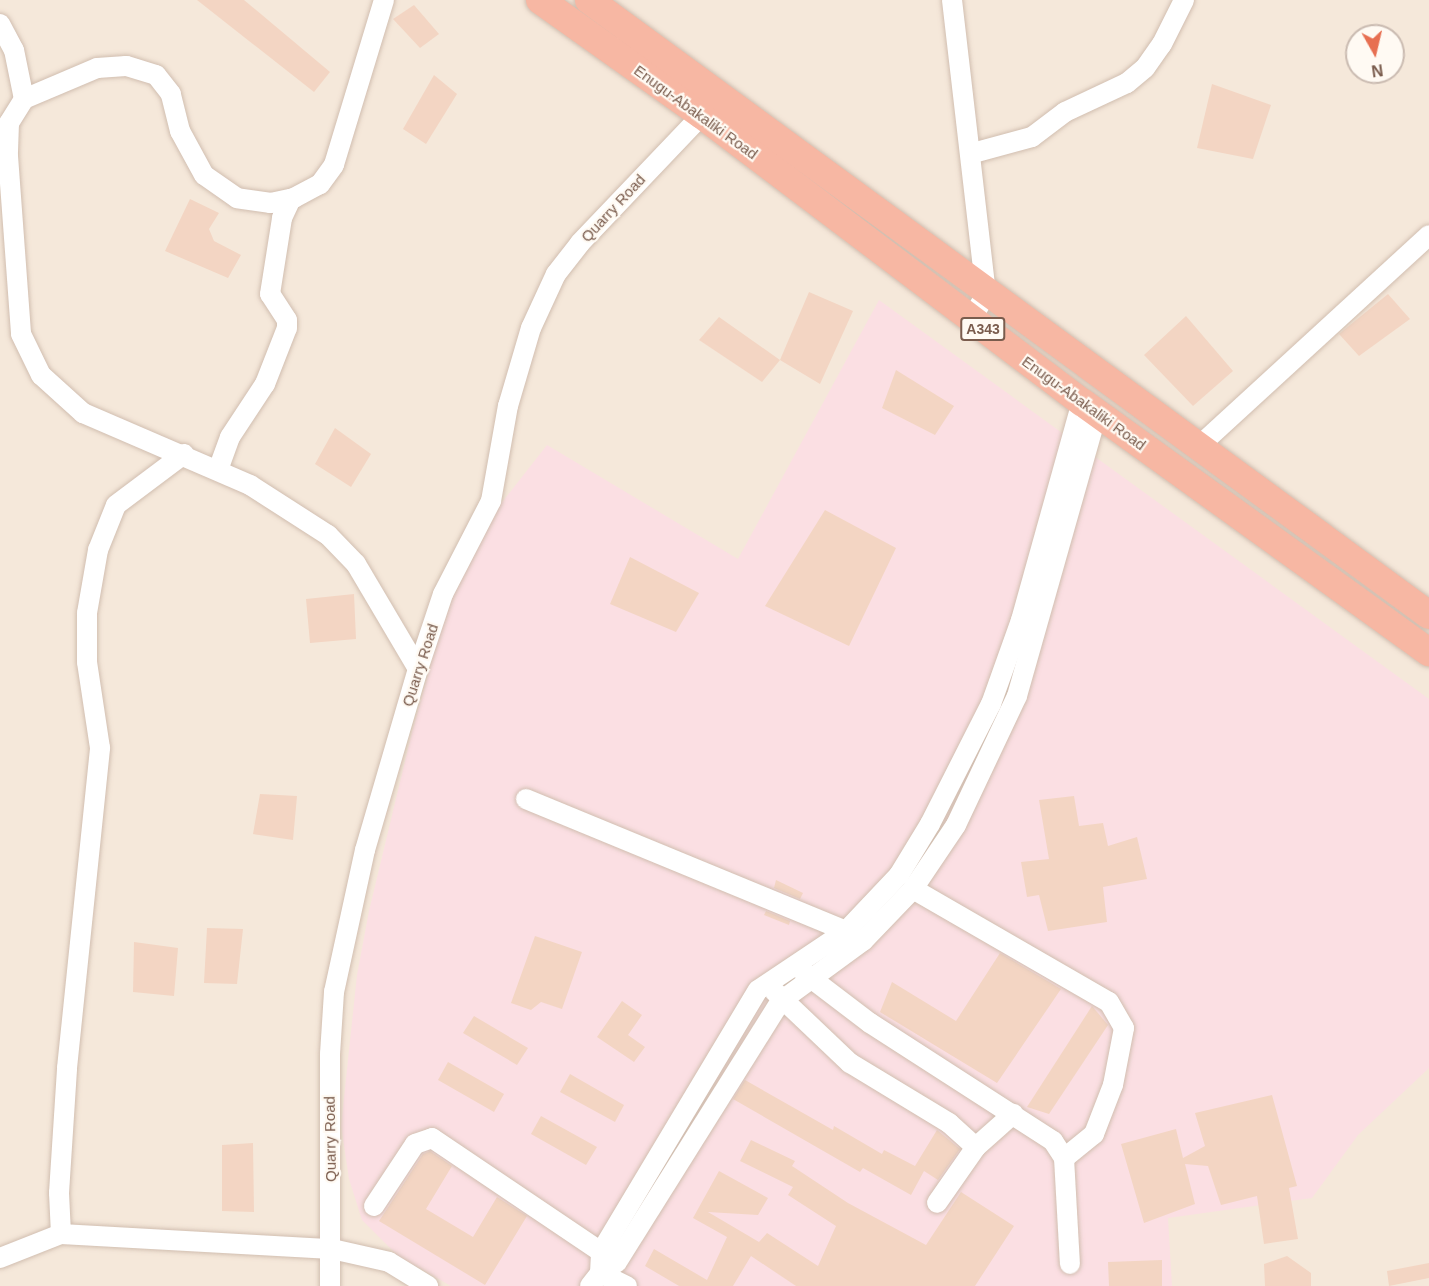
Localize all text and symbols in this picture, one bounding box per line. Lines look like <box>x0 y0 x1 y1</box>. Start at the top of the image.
north arrow <box>1345 24 1405 84</box>
street label: Enugu-Abakaliki Road <box>631 61 761 163</box>
text: N <box>1370 61 1384 80</box>
street label: Quarry Road <box>577 170 649 246</box>
road number: A343 <box>959 318 1007 340</box>
street label: Enugu-Abakaliki Road <box>1019 352 1149 454</box>
street label: Quarry Road <box>398 621 442 709</box>
street label: Quarry Road <box>320 1096 340 1182</box>

